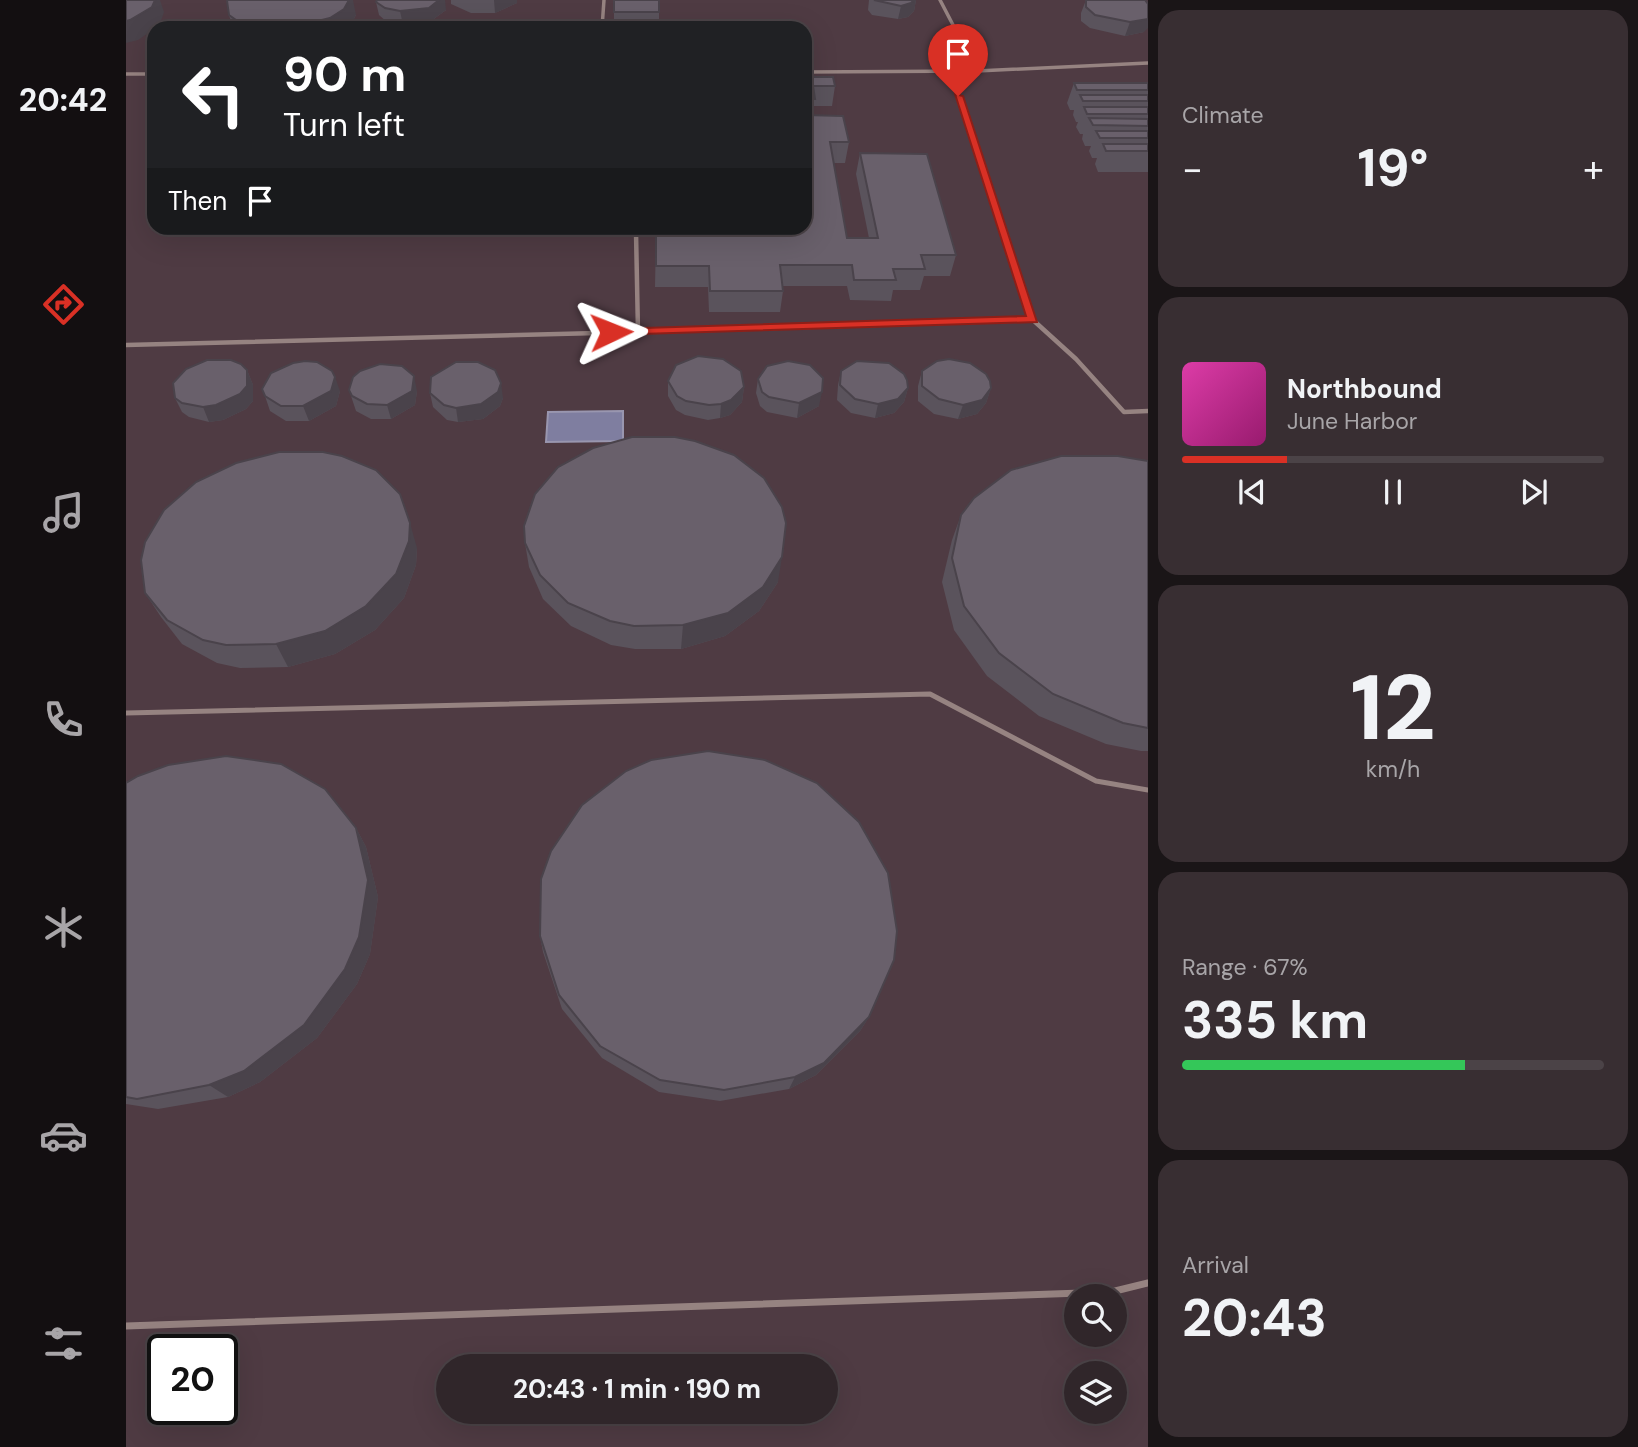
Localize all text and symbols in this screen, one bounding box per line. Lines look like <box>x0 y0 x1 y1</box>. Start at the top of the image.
pin <box>928 24 988 96</box>
icon: arrive <box>939 35 977 73</box>
text: 90 m <box>283 42 406 106</box>
icon: left <box>168 49 259 140</box>
text: 20:42 <box>19 79 107 121</box>
text: Climate <box>1182 100 1264 130</box>
text: Turn left <box>283 104 405 146</box>
text: 19° <box>1358 134 1428 202</box>
text: − <box>1182 144 1203 194</box>
text: + <box>1583 144 1604 194</box>
icon: arrive <box>241 182 279 220</box>
text: Then <box>168 184 227 218</box>
icon: directions <box>39 280 88 329</box>
position arrow <box>574 295 648 369</box>
text: Northbound <box>1287 372 1442 406</box>
text: June Harbor <box>1287 406 1417 436</box>
icon: previous <box>1233 473 1271 511</box>
icon: pause <box>1374 473 1412 511</box>
icon: next <box>1515 473 1553 511</box>
icon: music <box>39 488 88 537</box>
text: 12 <box>1350 649 1436 767</box>
icon: phone <box>39 695 88 744</box>
text: km/h <box>1366 754 1420 784</box>
icon: climate <box>39 903 88 952</box>
text: Range · 67% <box>1182 952 1308 982</box>
text: 335 km <box>1182 986 1368 1054</box>
icon: car <box>39 1111 88 1160</box>
text: Arrival <box>1182 1250 1249 1280</box>
map controls <box>1064 1284 1127 1424</box>
button: search <box>1064 1284 1127 1347</box>
text: 20:43 <box>1182 1284 1327 1352</box>
icon: filters <box>39 1319 88 1368</box>
speed limit sign: 20 <box>147 1334 238 1425</box>
button: layers <box>1064 1361 1127 1424</box>
text: 20:43 · 1 min · 190 m <box>513 1372 761 1406</box>

